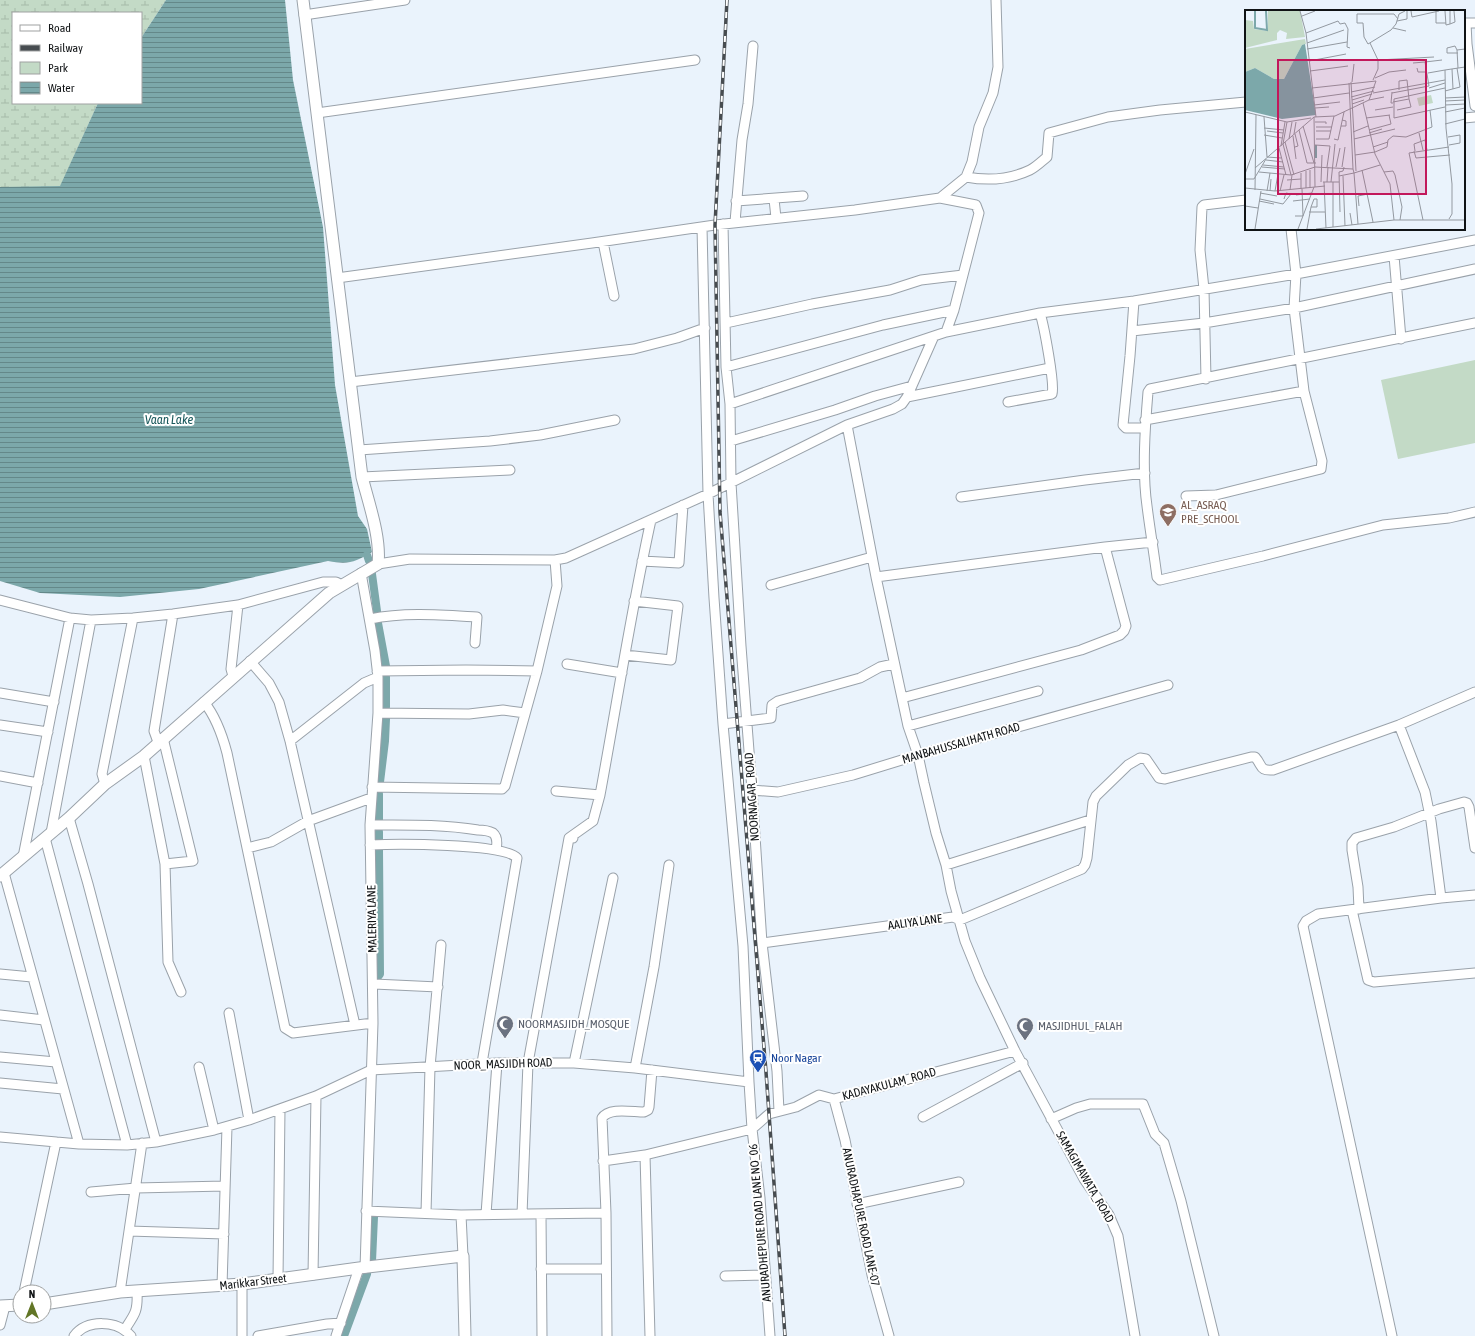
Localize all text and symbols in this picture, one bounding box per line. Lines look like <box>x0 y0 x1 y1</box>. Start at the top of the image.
inset map <box>1245 10 1465 230</box>
legend <box>12 12 142 104</box>
text: Road <box>48 21 71 35</box>
text: Railway <box>48 41 83 55</box>
text: Park <box>48 61 69 75</box>
text: Water <box>48 81 75 95</box>
water label: Vaan Lake <box>145 412 193 427</box>
place label: AL_ASRAQ PRE_SCHOOL <box>1181 498 1240 526</box>
school or university icon: AL_ASRAQ PRE_SCHOOL <box>1158 502 1178 527</box>
street label: MANBAHUSSALIHATH ROAD <box>900 719 1022 767</box>
street label: NOORNAGAR_ROAD <box>742 752 762 842</box>
street label: MALERIYA LANE <box>364 885 380 953</box>
street label: AALIYA LANE <box>887 911 943 933</box>
mosque icon: NOORMASJIDH_MOSQUE <box>495 1014 515 1039</box>
mosque icon: MASJIDHUL_FALAH <box>1015 1016 1035 1041</box>
place label: NOORMASJIDH_MOSQUE <box>518 1017 629 1031</box>
place label: MASJIDHUL_FALAH <box>1038 1019 1122 1033</box>
station icon: Noor Nagar <box>748 1048 768 1073</box>
place label: Noor Nagar <box>771 1051 822 1065</box>
street label: NOOR_MASJIDH ROAD <box>453 1055 553 1073</box>
street label: KADAYAKULAM_ROAD <box>841 1065 938 1103</box>
street label: SAMAGIMAWATA_ROAD <box>1053 1129 1117 1225</box>
street label: ANURADHEPURE ROAD LANE NO_06 <box>746 1143 774 1303</box>
street label: ANURADHAPURE ROAD LANE-07 <box>839 1146 883 1288</box>
street label: Marikkar Street <box>219 1271 288 1293</box>
north arrow <box>12 1284 52 1324</box>
text: N <box>29 1288 35 1300</box>

